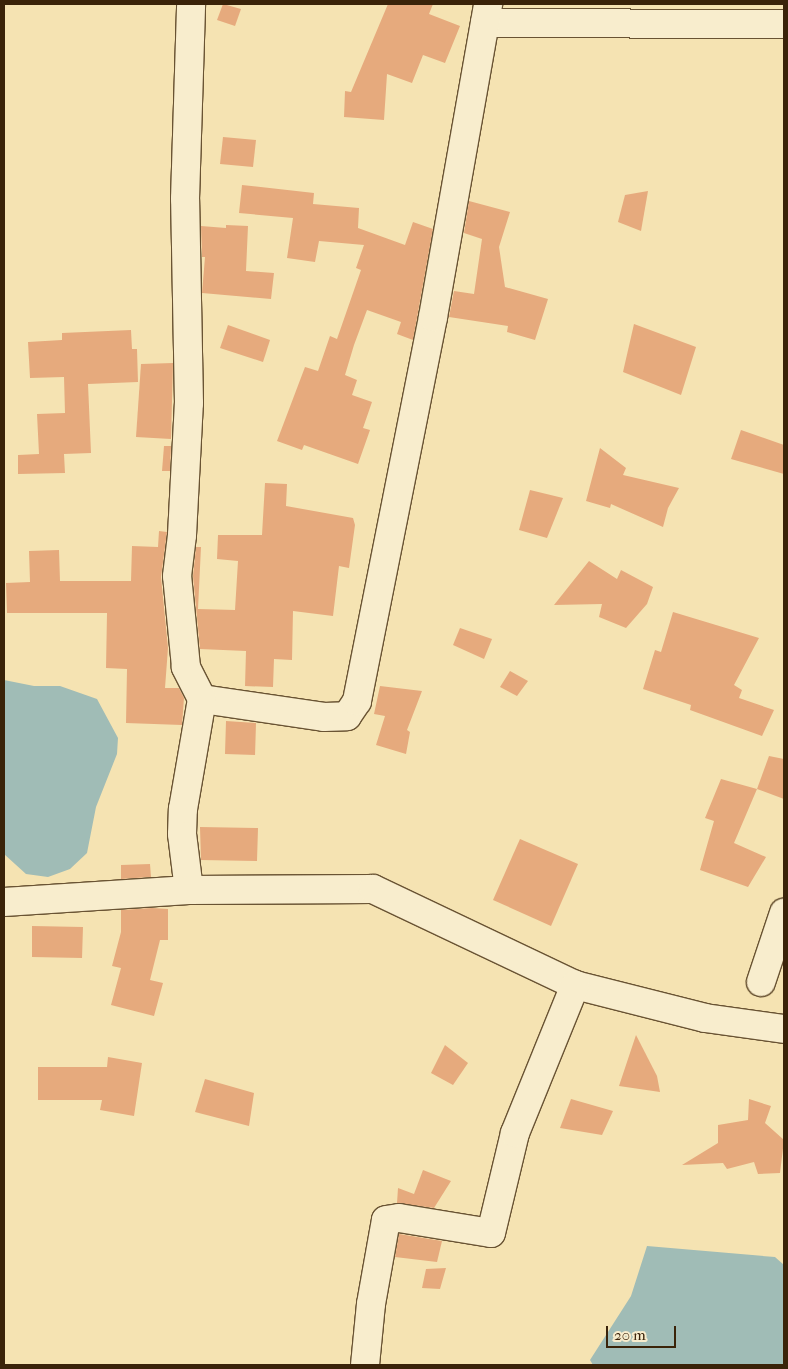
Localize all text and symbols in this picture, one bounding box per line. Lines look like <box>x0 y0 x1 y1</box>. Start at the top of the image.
scale bar <box>608 1316 678 1348</box>
text: 20 m <box>614 1326 646 1344</box>

